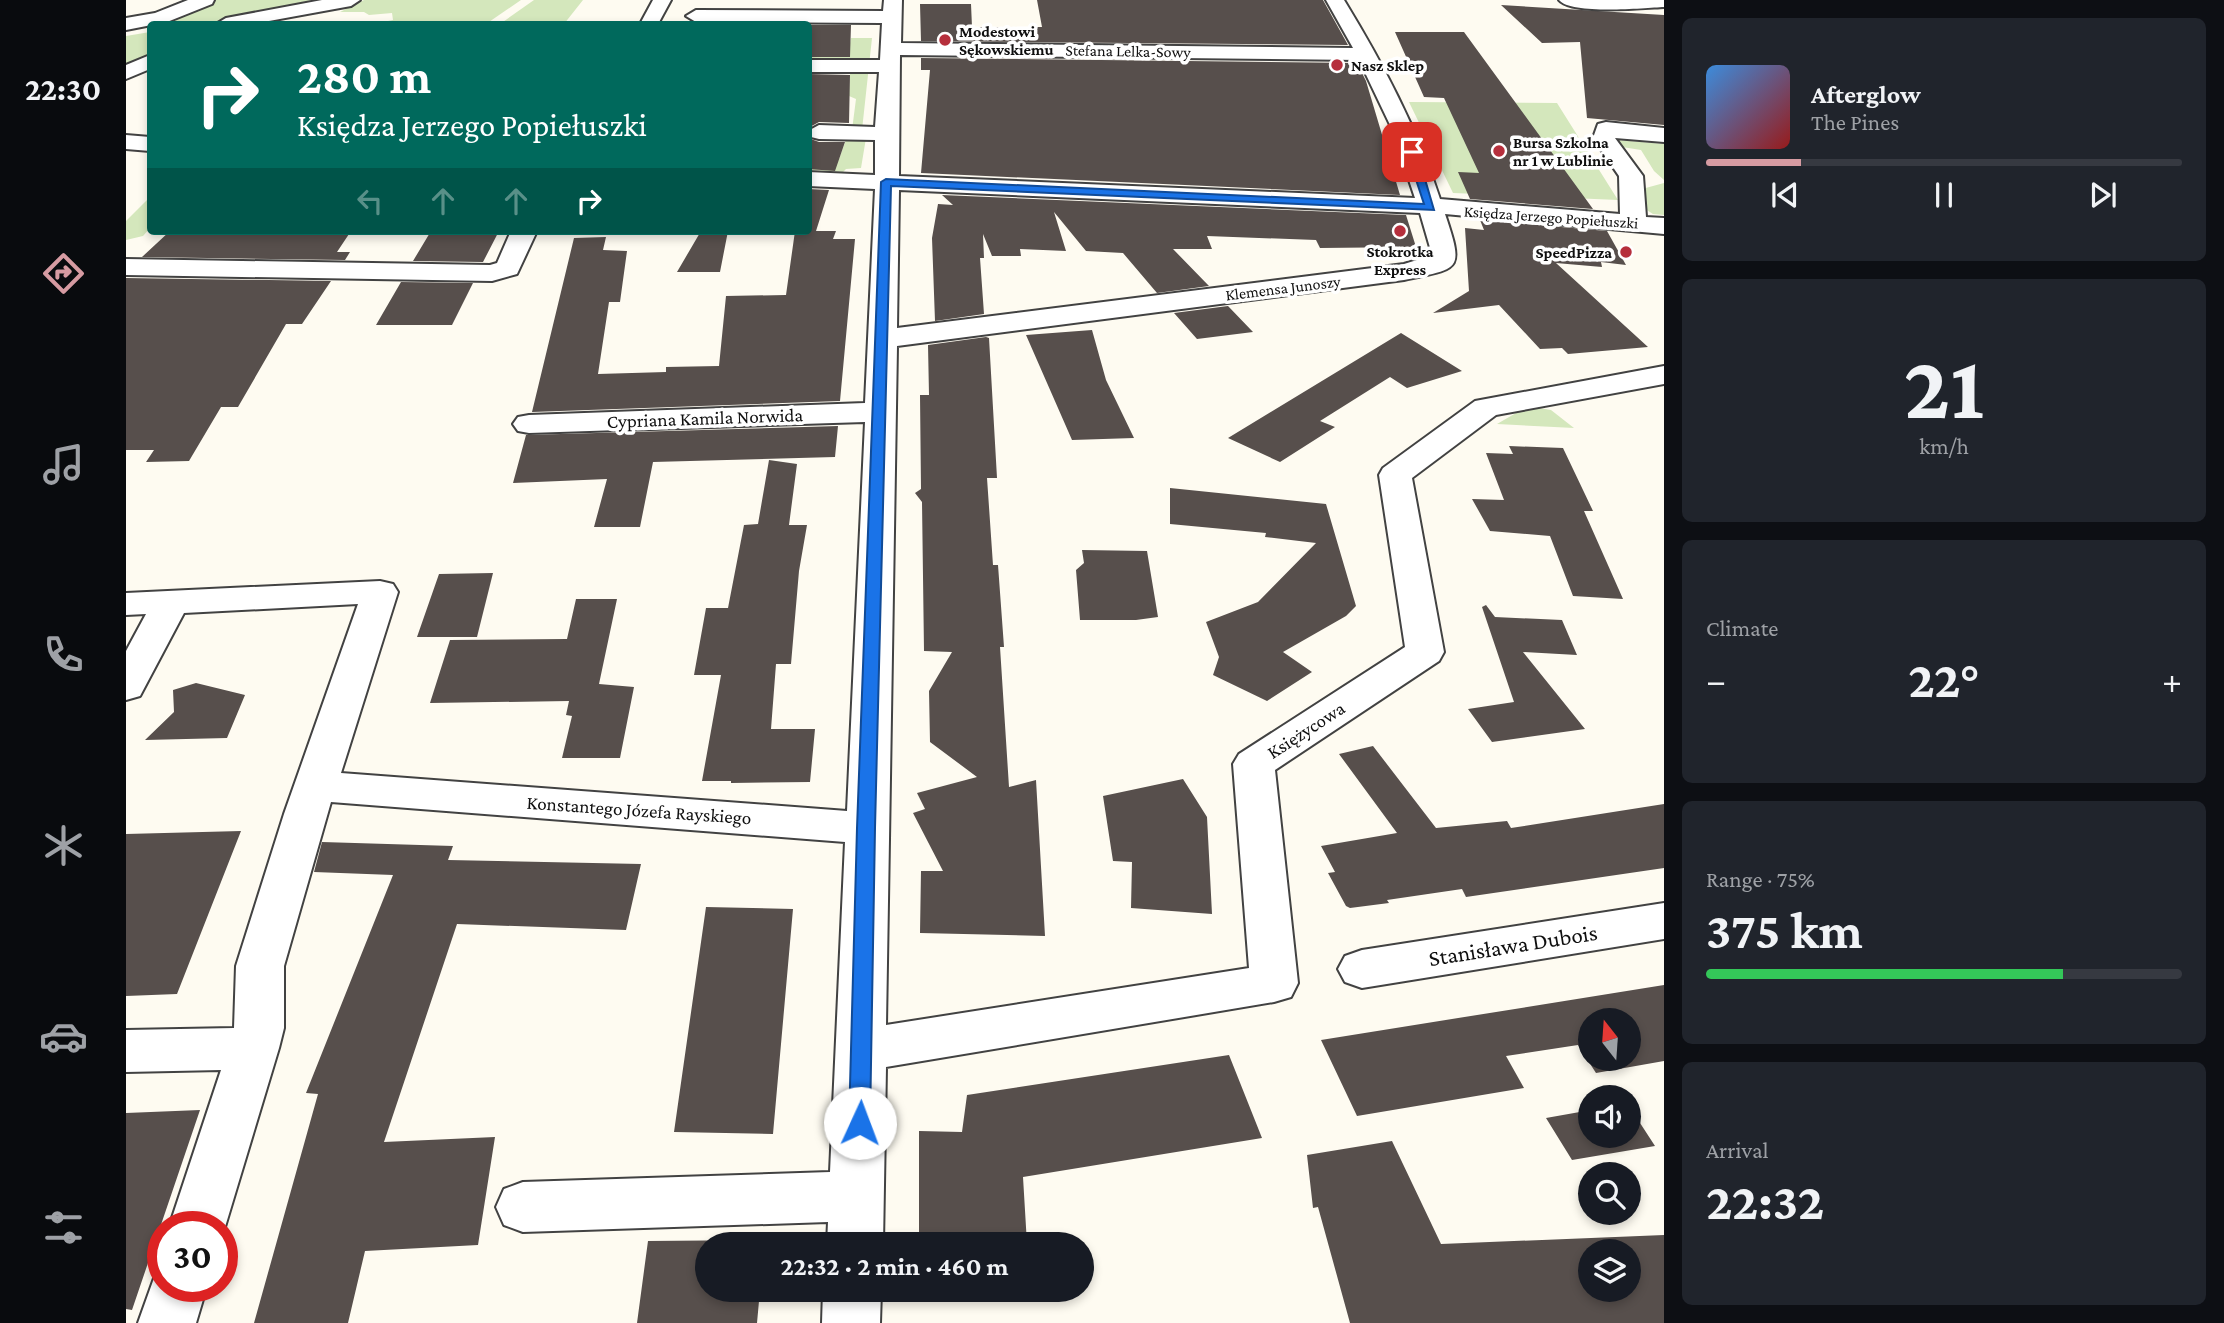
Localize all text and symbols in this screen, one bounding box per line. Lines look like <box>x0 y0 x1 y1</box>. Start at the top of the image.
place label: Modestowi Sękowskiemu <box>959 23 1054 58</box>
marker: Modestowi Sękowskiemu <box>937 32 953 48</box>
street label: Stefana Lelka-Sowy <box>1065 41 1192 62</box>
icon: right <box>182 49 273 140</box>
text: 280 m <box>297 49 431 104</box>
marker: Nasz Sklep <box>1329 57 1345 73</box>
place label: Nasz Sklep <box>1351 57 1424 74</box>
text: 22:30 <box>25 71 101 107</box>
text: Afterglow <box>1811 80 1921 109</box>
text: Księdza Jerzego Popiełuszki <box>297 107 647 143</box>
text: The Pines <box>1811 109 1899 135</box>
pin <box>1382 122 1442 182</box>
icon: arrive <box>1393 133 1431 171</box>
place label: Bursa Szkolna nr 1 w Lublinie <box>1513 134 1614 169</box>
marker: Bursa Szkolna nr 1 w Lublinie <box>1491 143 1507 159</box>
icon: previous <box>1766 176 1804 214</box>
icon: pause <box>1925 176 1963 214</box>
icon: next <box>2084 176 2122 214</box>
icon: left <box>351 182 389 220</box>
icon: ahead <box>424 182 462 220</box>
icon: ahead <box>497 182 535 220</box>
icon: right <box>570 182 608 220</box>
street label: Księdza Jerzego Popiełuszki <box>1463 202 1639 233</box>
marker: Stokrotka Express <box>1392 223 1408 239</box>
place label: Stokrotka Express <box>1366 243 1434 278</box>
place label: SpeedPizza <box>1536 244 1612 261</box>
marker: SpeedPizza <box>1618 244 1634 260</box>
icon: directions <box>39 249 88 298</box>
street label: Klemensa Junoszy <box>1225 272 1342 304</box>
text: 21 <box>1904 336 1984 438</box>
street label: Cypriana Kamila Norwida <box>606 404 804 432</box>
text: km/h <box>1919 433 1969 459</box>
icon: music <box>39 440 88 489</box>
text: Climate <box>1706 615 1778 641</box>
icon: phone <box>39 630 88 679</box>
text: 22° <box>1908 650 1980 708</box>
text: − <box>1706 659 1726 701</box>
text: + <box>2162 659 2182 701</box>
street label: Księżycowa <box>1263 697 1349 763</box>
street label: Konstantego Józefa Rayskiego <box>526 792 752 828</box>
icon: climate <box>39 821 88 870</box>
text: Range · 75% <box>1706 866 1815 892</box>
text: 375 km <box>1706 901 1863 959</box>
street label: Stanisława Dubois <box>1427 919 1599 971</box>
north arrow <box>1578 1008 1642 1071</box>
map controls <box>1578 1008 1641 1302</box>
icon: car <box>39 1012 88 1061</box>
button: sound <box>1578 1085 1641 1148</box>
position arrow <box>823 1086 897 1160</box>
text: Arrival <box>1706 1137 1769 1163</box>
button: search <box>1578 1162 1641 1225</box>
text: 22:32 <box>1706 1172 1824 1230</box>
icon: filters <box>39 1203 88 1252</box>
speed limit sign: 30 <box>147 1211 238 1302</box>
button: layers <box>1578 1239 1641 1302</box>
text: 22:32 · 2 min · 460 m <box>781 1252 1008 1281</box>

